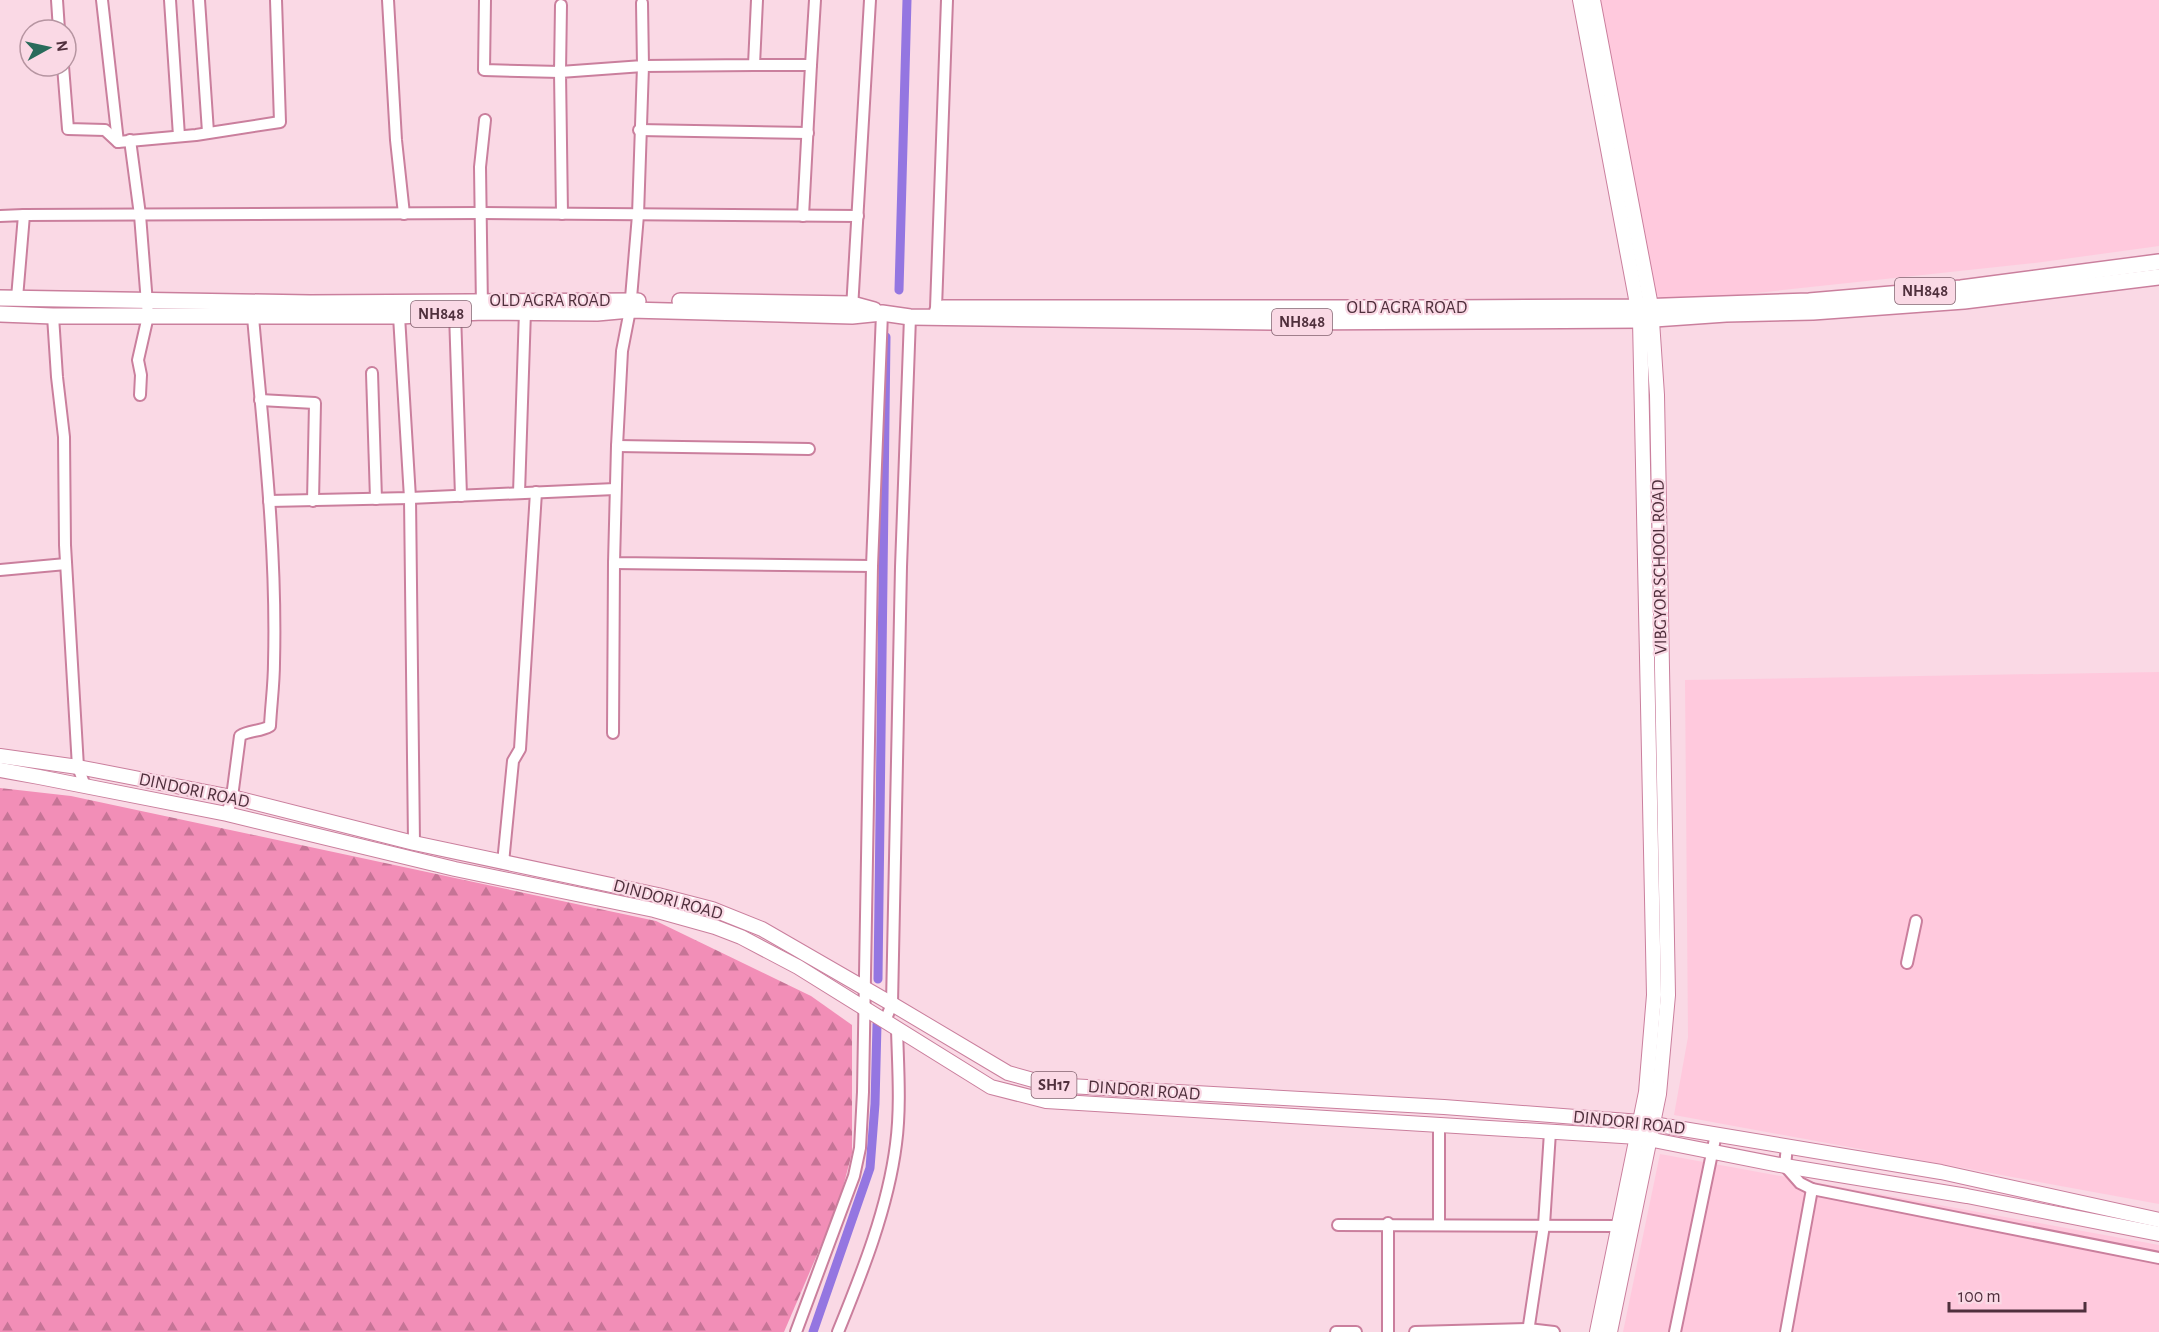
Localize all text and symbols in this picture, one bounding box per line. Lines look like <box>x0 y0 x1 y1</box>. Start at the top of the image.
north arrow <box>18 18 78 78</box>
text: N <box>53 39 71 53</box>
road number: NH848 <box>1895 278 1955 304</box>
street label: OLD AGRA ROAD <box>490 292 610 310</box>
street label: OLD AGRA ROAD <box>1347 299 1467 317</box>
road number: NH848 <box>411 301 471 327</box>
road number: NH848 <box>1272 309 1332 335</box>
street label: VIBGYOR SCHOOL ROAD <box>1649 479 1671 655</box>
street label: DINDORI ROAD <box>137 770 251 812</box>
street label: DINDORI ROAD <box>611 877 725 923</box>
road number: SH17 <box>1032 1072 1076 1098</box>
street label: DINDORI ROAD <box>1087 1078 1201 1104</box>
street label: DINDORI ROAD <box>1572 1108 1686 1138</box>
scale bar <box>1949 1275 2086 1313</box>
text: 100 m <box>1958 1288 2001 1306</box>

